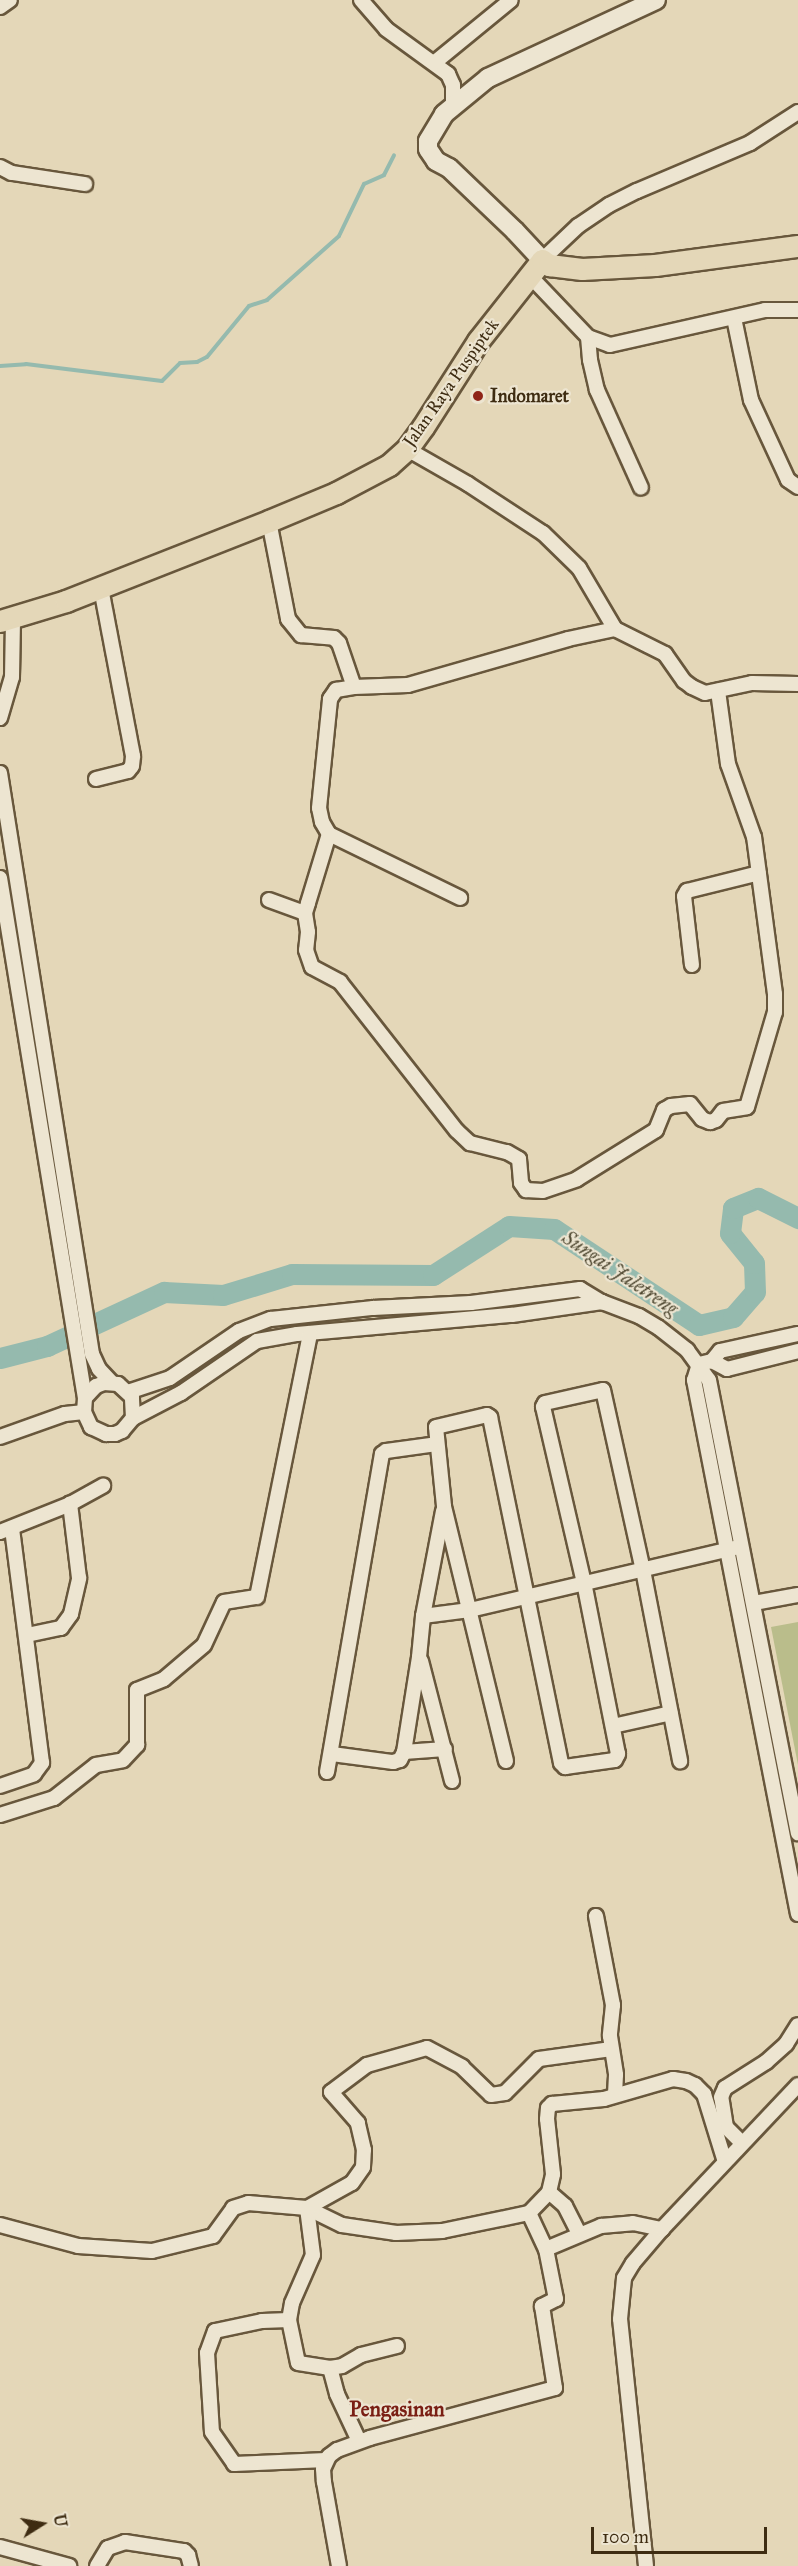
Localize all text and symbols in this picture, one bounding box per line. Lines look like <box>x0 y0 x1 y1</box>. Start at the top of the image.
street label: Jalan Raya Puspiptek <box>399 315 503 451</box>
place label: Indomaret <box>490 385 569 407</box>
marker: Indomaret <box>471 389 485 403</box>
water label: Sungai Jaletreng <box>558 1226 682 1320</box>
district label: Pengasinan <box>349 2396 445 2422</box>
north arrow <box>12 2494 72 2554</box>
text: U <box>50 2512 71 2528</box>
scale bar <box>594 2515 770 2553</box>
text: 100 m <box>602 2526 649 2548</box>

